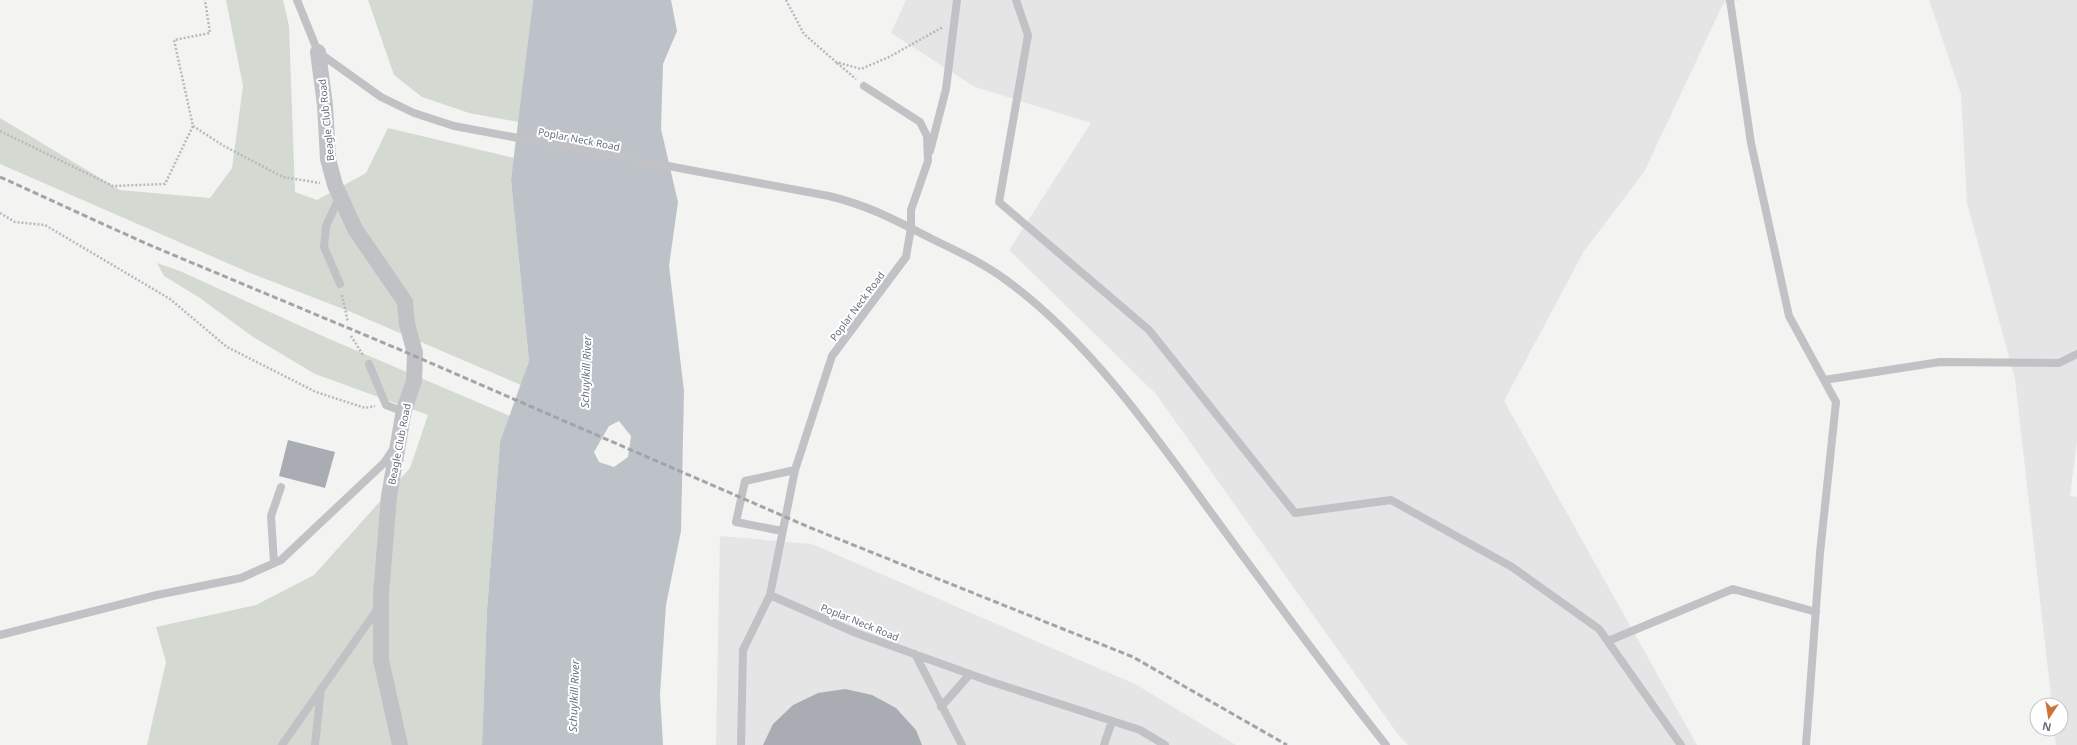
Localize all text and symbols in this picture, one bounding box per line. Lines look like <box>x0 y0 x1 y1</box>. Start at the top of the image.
street label: Beagle Club Road <box>315 78 337 162</box>
street label: Poplar Neck Road <box>537 124 621 154</box>
street label: Poplar Neck Road <box>826 269 888 343</box>
water label: Schuylkill River <box>577 335 594 408</box>
street label: Beagle Club Road <box>384 402 414 486</box>
street label: Poplar Neck Road <box>819 600 901 644</box>
water label: Schuylkill River <box>565 659 582 732</box>
north arrow <box>2029 697 2069 737</box>
text: N <box>2041 719 2053 736</box>

